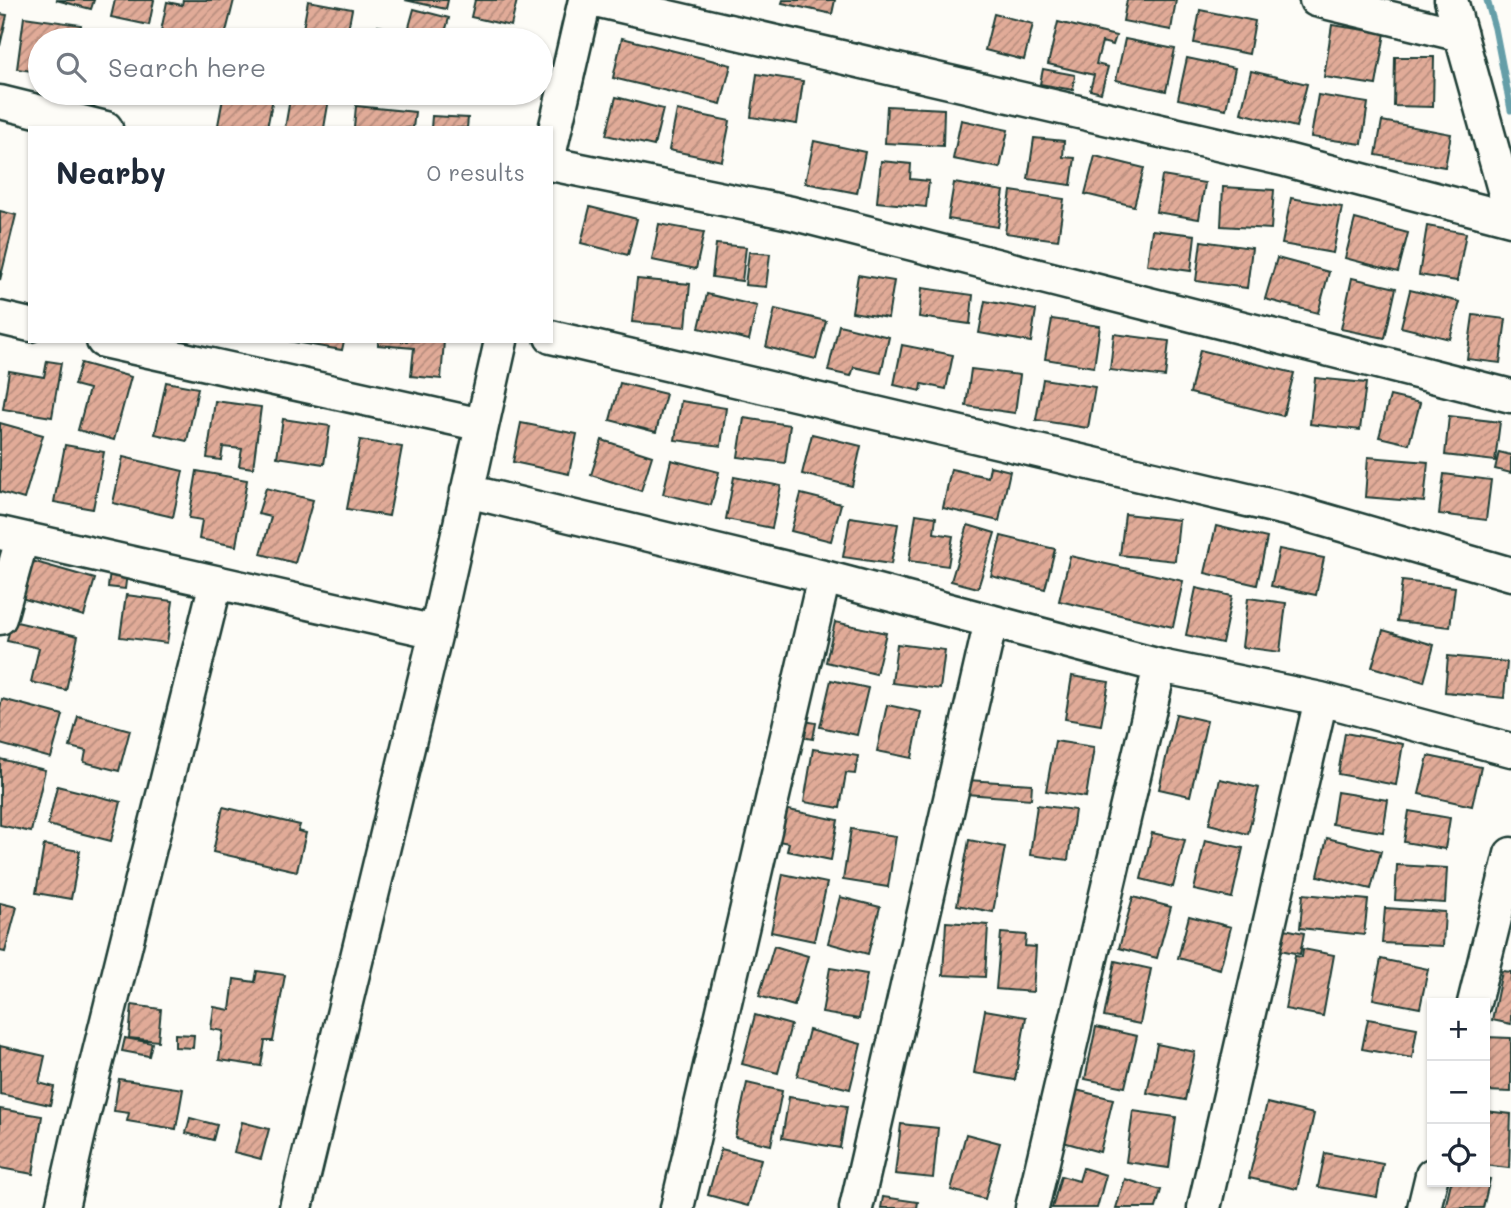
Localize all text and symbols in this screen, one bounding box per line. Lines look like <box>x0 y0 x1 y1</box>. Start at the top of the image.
search box <box>28 28 553 105</box>
icon: search <box>52 48 90 86</box>
text: Search here <box>108 50 266 84</box>
text: Nearby <box>56 152 166 192</box>
text: 0 results <box>427 157 525 187</box>
map controls <box>1427 998 1490 1187</box>
button: + <box>1427 998 1490 1061</box>
button: − <box>1427 1061 1490 1124</box>
button: locate <box>1427 1124 1490 1187</box>

